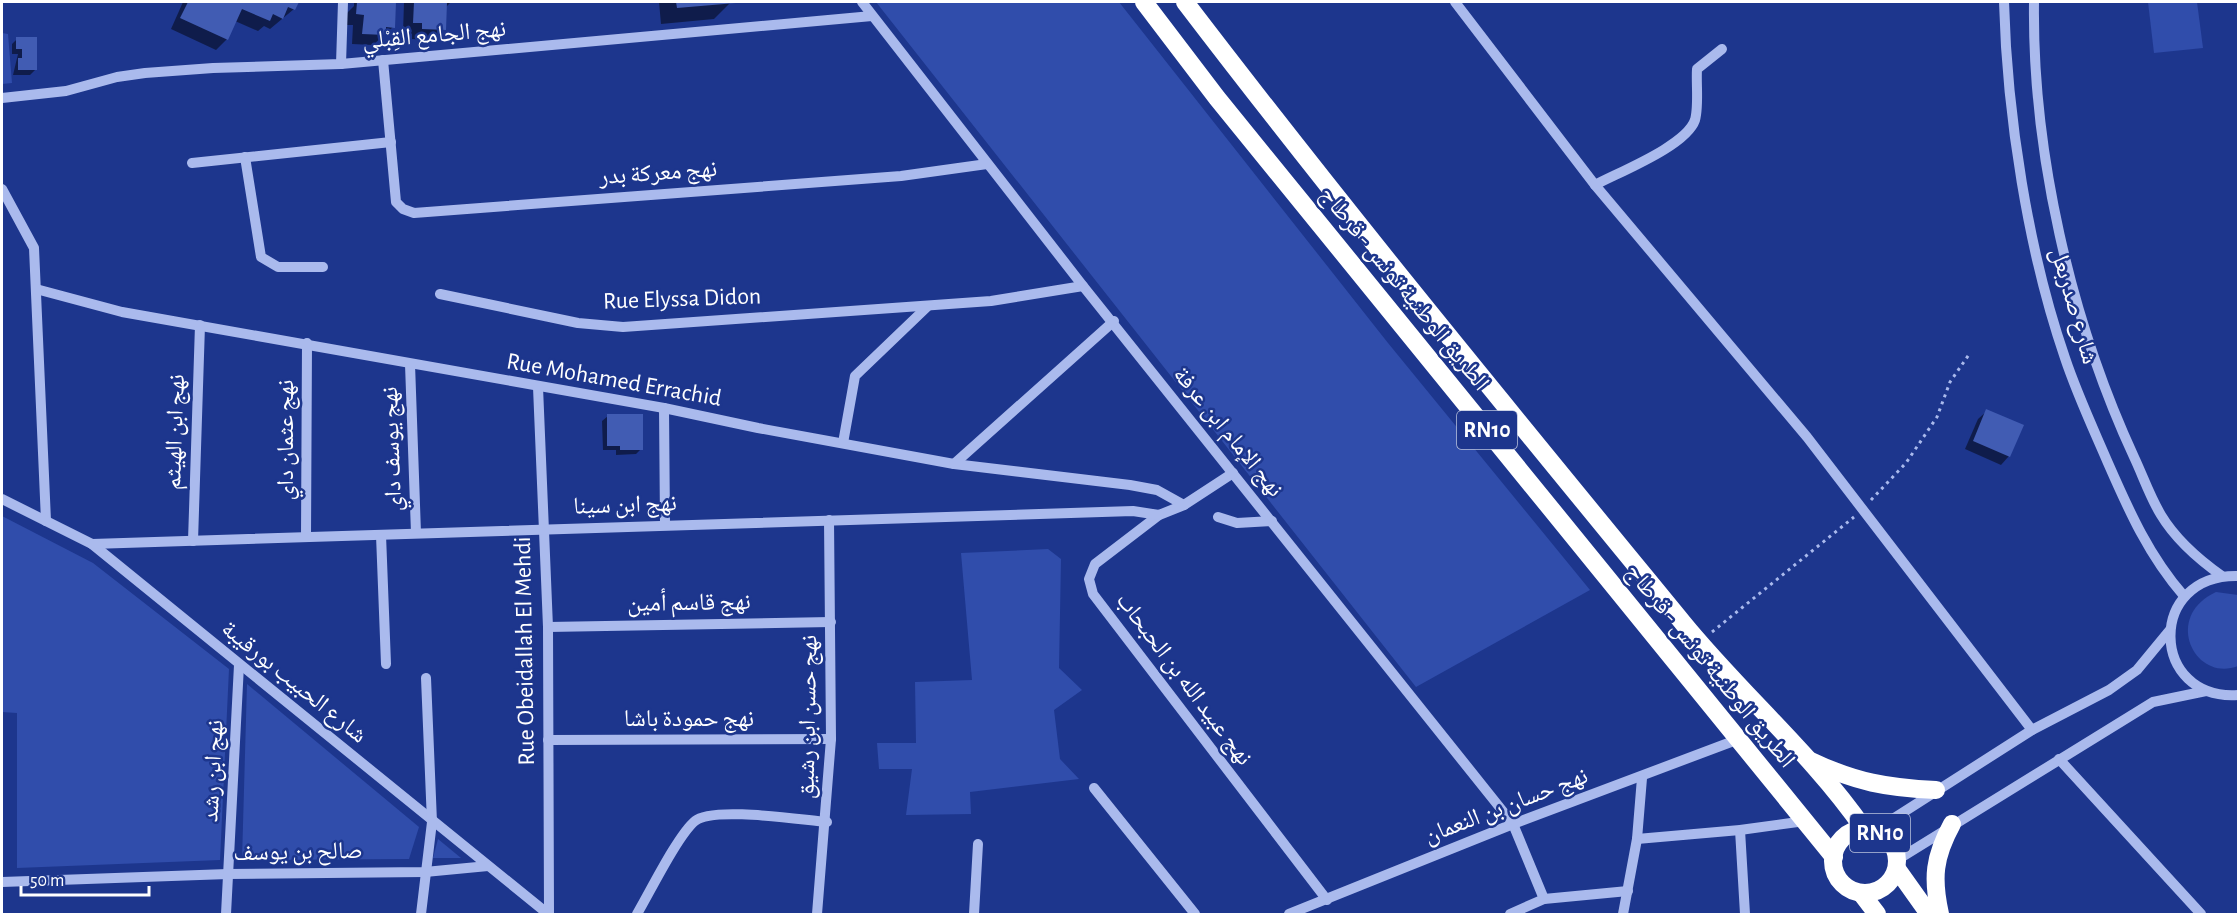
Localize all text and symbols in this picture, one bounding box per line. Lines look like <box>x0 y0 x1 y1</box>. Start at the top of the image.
street label: نهج الجامع القِبْلي <box>361 17 507 59</box>
street label: نهج معركة بدر <box>597 157 718 191</box>
street label: الطريق الوطنية تونس - قرطاج <box>1313 183 1493 397</box>
street label: شارع صدربعل <box>2044 245 2102 367</box>
street label: Rue Elyssa Didon <box>602 284 762 314</box>
street label: Rue Mohamed Errachid <box>505 349 723 411</box>
street label: نهج الإمام ابن عرفة <box>1166 362 1288 503</box>
street label: نهج ابن الهيثم <box>161 374 192 490</box>
street label: نهج عثمان داي <box>274 380 304 500</box>
street label: نهج يوسف داي <box>378 386 412 512</box>
road number: RN10 <box>1457 411 1517 449</box>
street label: نهج ابن سينا <box>573 491 677 521</box>
street label: Rue Obeidallah El Mehdi <box>511 536 539 766</box>
street label: الطريق الوطنية تونس - قرطاج <box>1619 560 1799 774</box>
street label: نهج قاسم أمين <box>627 587 751 619</box>
street label: نهج عبيد الله بن الحبحاب <box>1110 588 1257 771</box>
street label: شارع الحبيب بورقيبة <box>216 616 371 749</box>
street label: نهج حسن ابن رشيق <box>795 635 823 799</box>
street label: نهج حمودة باشا <box>624 707 754 733</box>
street label: نهج ابن رشد <box>198 719 230 823</box>
street label: نهج حسان بن النعمان <box>1421 764 1592 850</box>
road number: RN10 <box>1850 814 1910 852</box>
street label: صالح بن يوسف <box>233 839 363 867</box>
scale bar <box>21 859 148 897</box>
text: 50 m <box>30 872 64 890</box>

